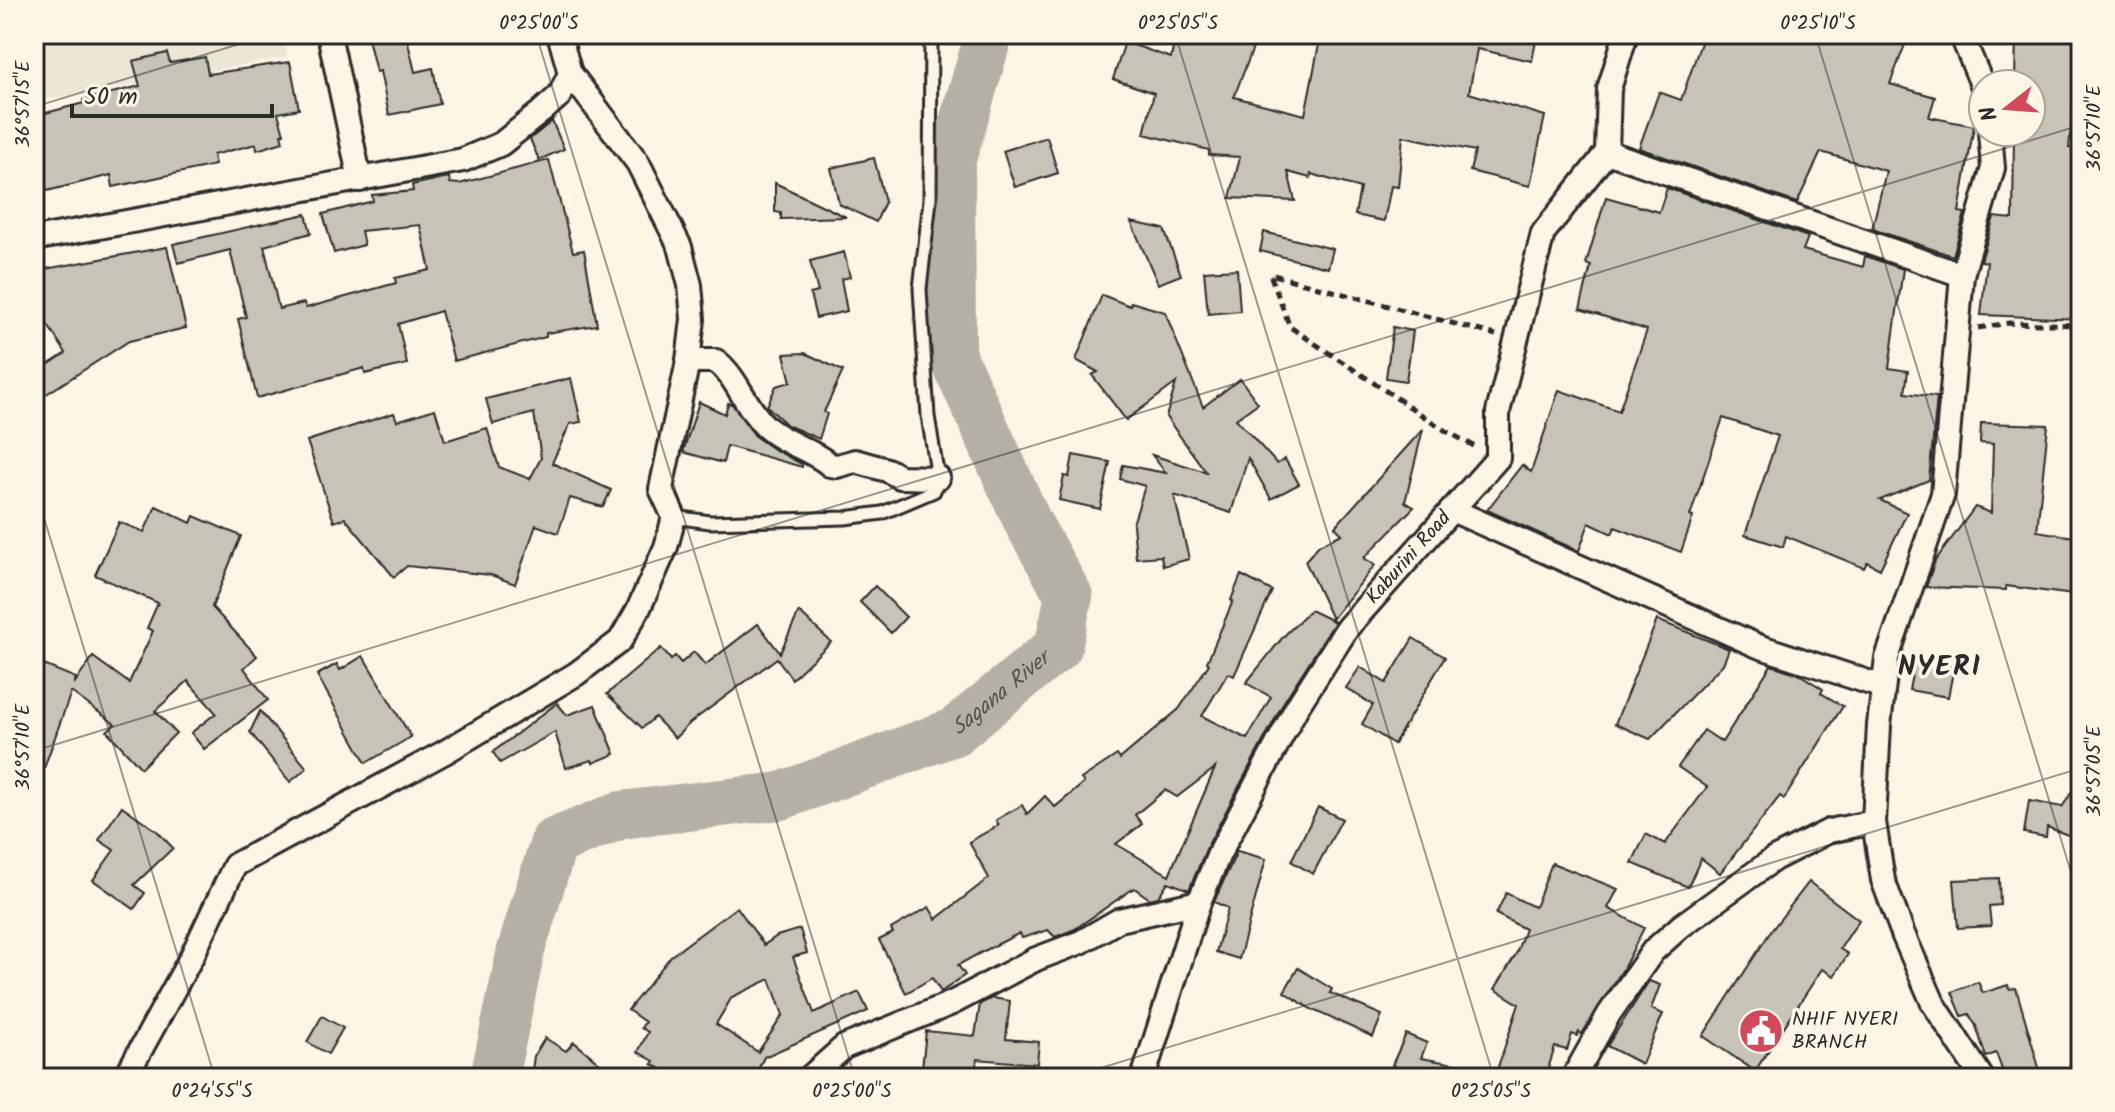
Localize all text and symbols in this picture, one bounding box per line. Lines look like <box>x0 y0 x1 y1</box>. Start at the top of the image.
text: 0°25'00"S <box>499 8 579 40</box>
text: 0°25'05"S <box>1138 8 1218 40</box>
text: 0°25'10"S <box>1780 8 1856 40</box>
text: 36°57'15"E <box>8 59 40 148</box>
scale bar <box>72 68 272 118</box>
north arrow <box>1967 68 2047 148</box>
text: 50 m <box>84 78 138 117</box>
text: 36°57'10"E <box>2079 83 2111 171</box>
text: N <box>1971 101 2009 125</box>
street label: Kaburini Road <box>1359 503 1460 612</box>
water label: Sagana River <box>944 640 1061 745</box>
district label: NYERI <box>1898 645 1982 690</box>
text: 36°57'10"E <box>8 702 40 790</box>
text: 36°57'05"E <box>2079 724 2111 817</box>
place label: NHIF NYERI BRANCH <box>1792 1004 1898 1059</box>
public building icon: NHIF NYERI BRANCH <box>1737 1007 1785 1055</box>
text: 0°24'55"S <box>171 1076 253 1108</box>
text: 0°25'00"S <box>812 1076 892 1108</box>
text: 0°25'05"S <box>1451 1076 1531 1108</box>

